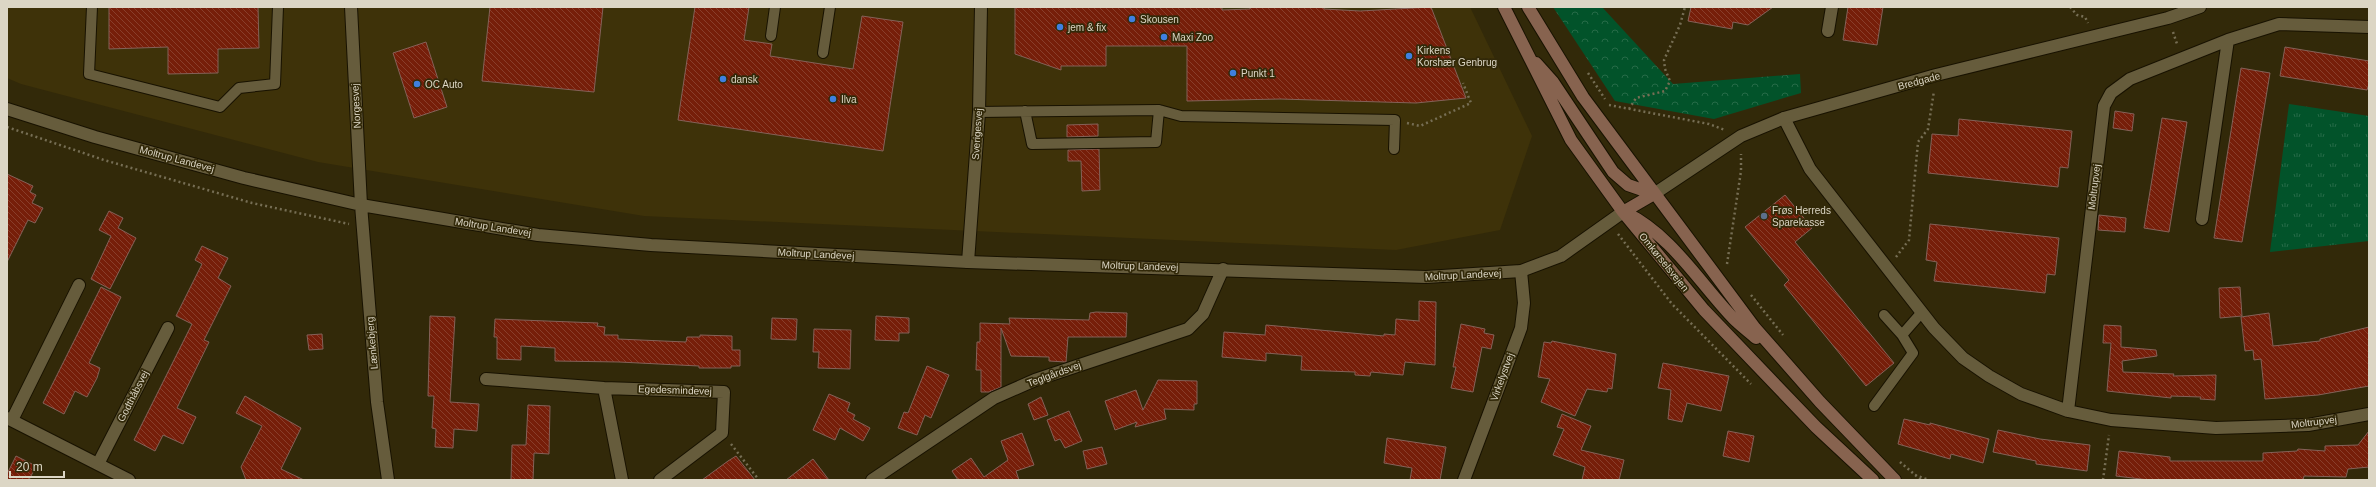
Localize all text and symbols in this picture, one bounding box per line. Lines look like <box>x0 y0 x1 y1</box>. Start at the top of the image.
marker: Skousen <box>1127 14 1137 24</box>
place label: Skousen <box>1140 14 1179 25</box>
marker: jem & fix <box>1055 22 1065 32</box>
place label: jem & fix <box>1067 22 1106 33</box>
marker: Maxi Zoo <box>1159 32 1169 42</box>
place label: Maxi Zoo <box>1172 32 1214 43</box>
place label: Kirkens Korshær Genbrug <box>1417 45 1497 68</box>
marker: Kirkens Korshær Genbrug <box>1404 51 1414 61</box>
marker: Punkt 1 <box>1228 68 1238 78</box>
place label: Punkt 1 <box>1241 68 1275 79</box>
street label: Bredgade <box>1897 70 1942 92</box>
marker: dansk <box>718 74 728 84</box>
place label: dansk <box>731 74 759 85</box>
marker: OC Auto <box>412 79 422 89</box>
place label: OC Auto <box>425 79 463 90</box>
street label: Norgesvej <box>349 83 363 129</box>
marker: Ilva <box>828 94 838 104</box>
place label: Ilva <box>841 94 857 105</box>
street label: Sverigesvej <box>970 108 984 160</box>
street label: Moltrup Landevej <box>139 144 215 174</box>
street label: Moltrupvej <box>2086 163 2102 211</box>
place label: Frøs Herreds Sparekasse <box>1772 205 1831 228</box>
marker: Frøs Herreds Sparekasse <box>1759 211 1769 221</box>
street label: Moltrup Landevej <box>454 216 532 238</box>
street label: Omkørselsvejen <box>1637 230 1691 294</box>
street label: Moltrup Landevej <box>777 246 855 262</box>
street label: Moltrup Landevej <box>1101 259 1179 273</box>
street label: Moltrup Landevej <box>1424 267 1502 283</box>
street label: Lænkebjerg <box>364 316 380 370</box>
street label: Virkelystvej <box>1488 351 1516 403</box>
street label: Teglgårdsvej <box>1026 359 1082 389</box>
street label: Godthåbsvej <box>115 368 151 424</box>
street label: Egedesmindevej <box>638 383 712 397</box>
street label: Moltrupvej <box>2290 414 2338 430</box>
scale bar <box>10 453 64 479</box>
text: 20 m <box>16 460 43 474</box>

